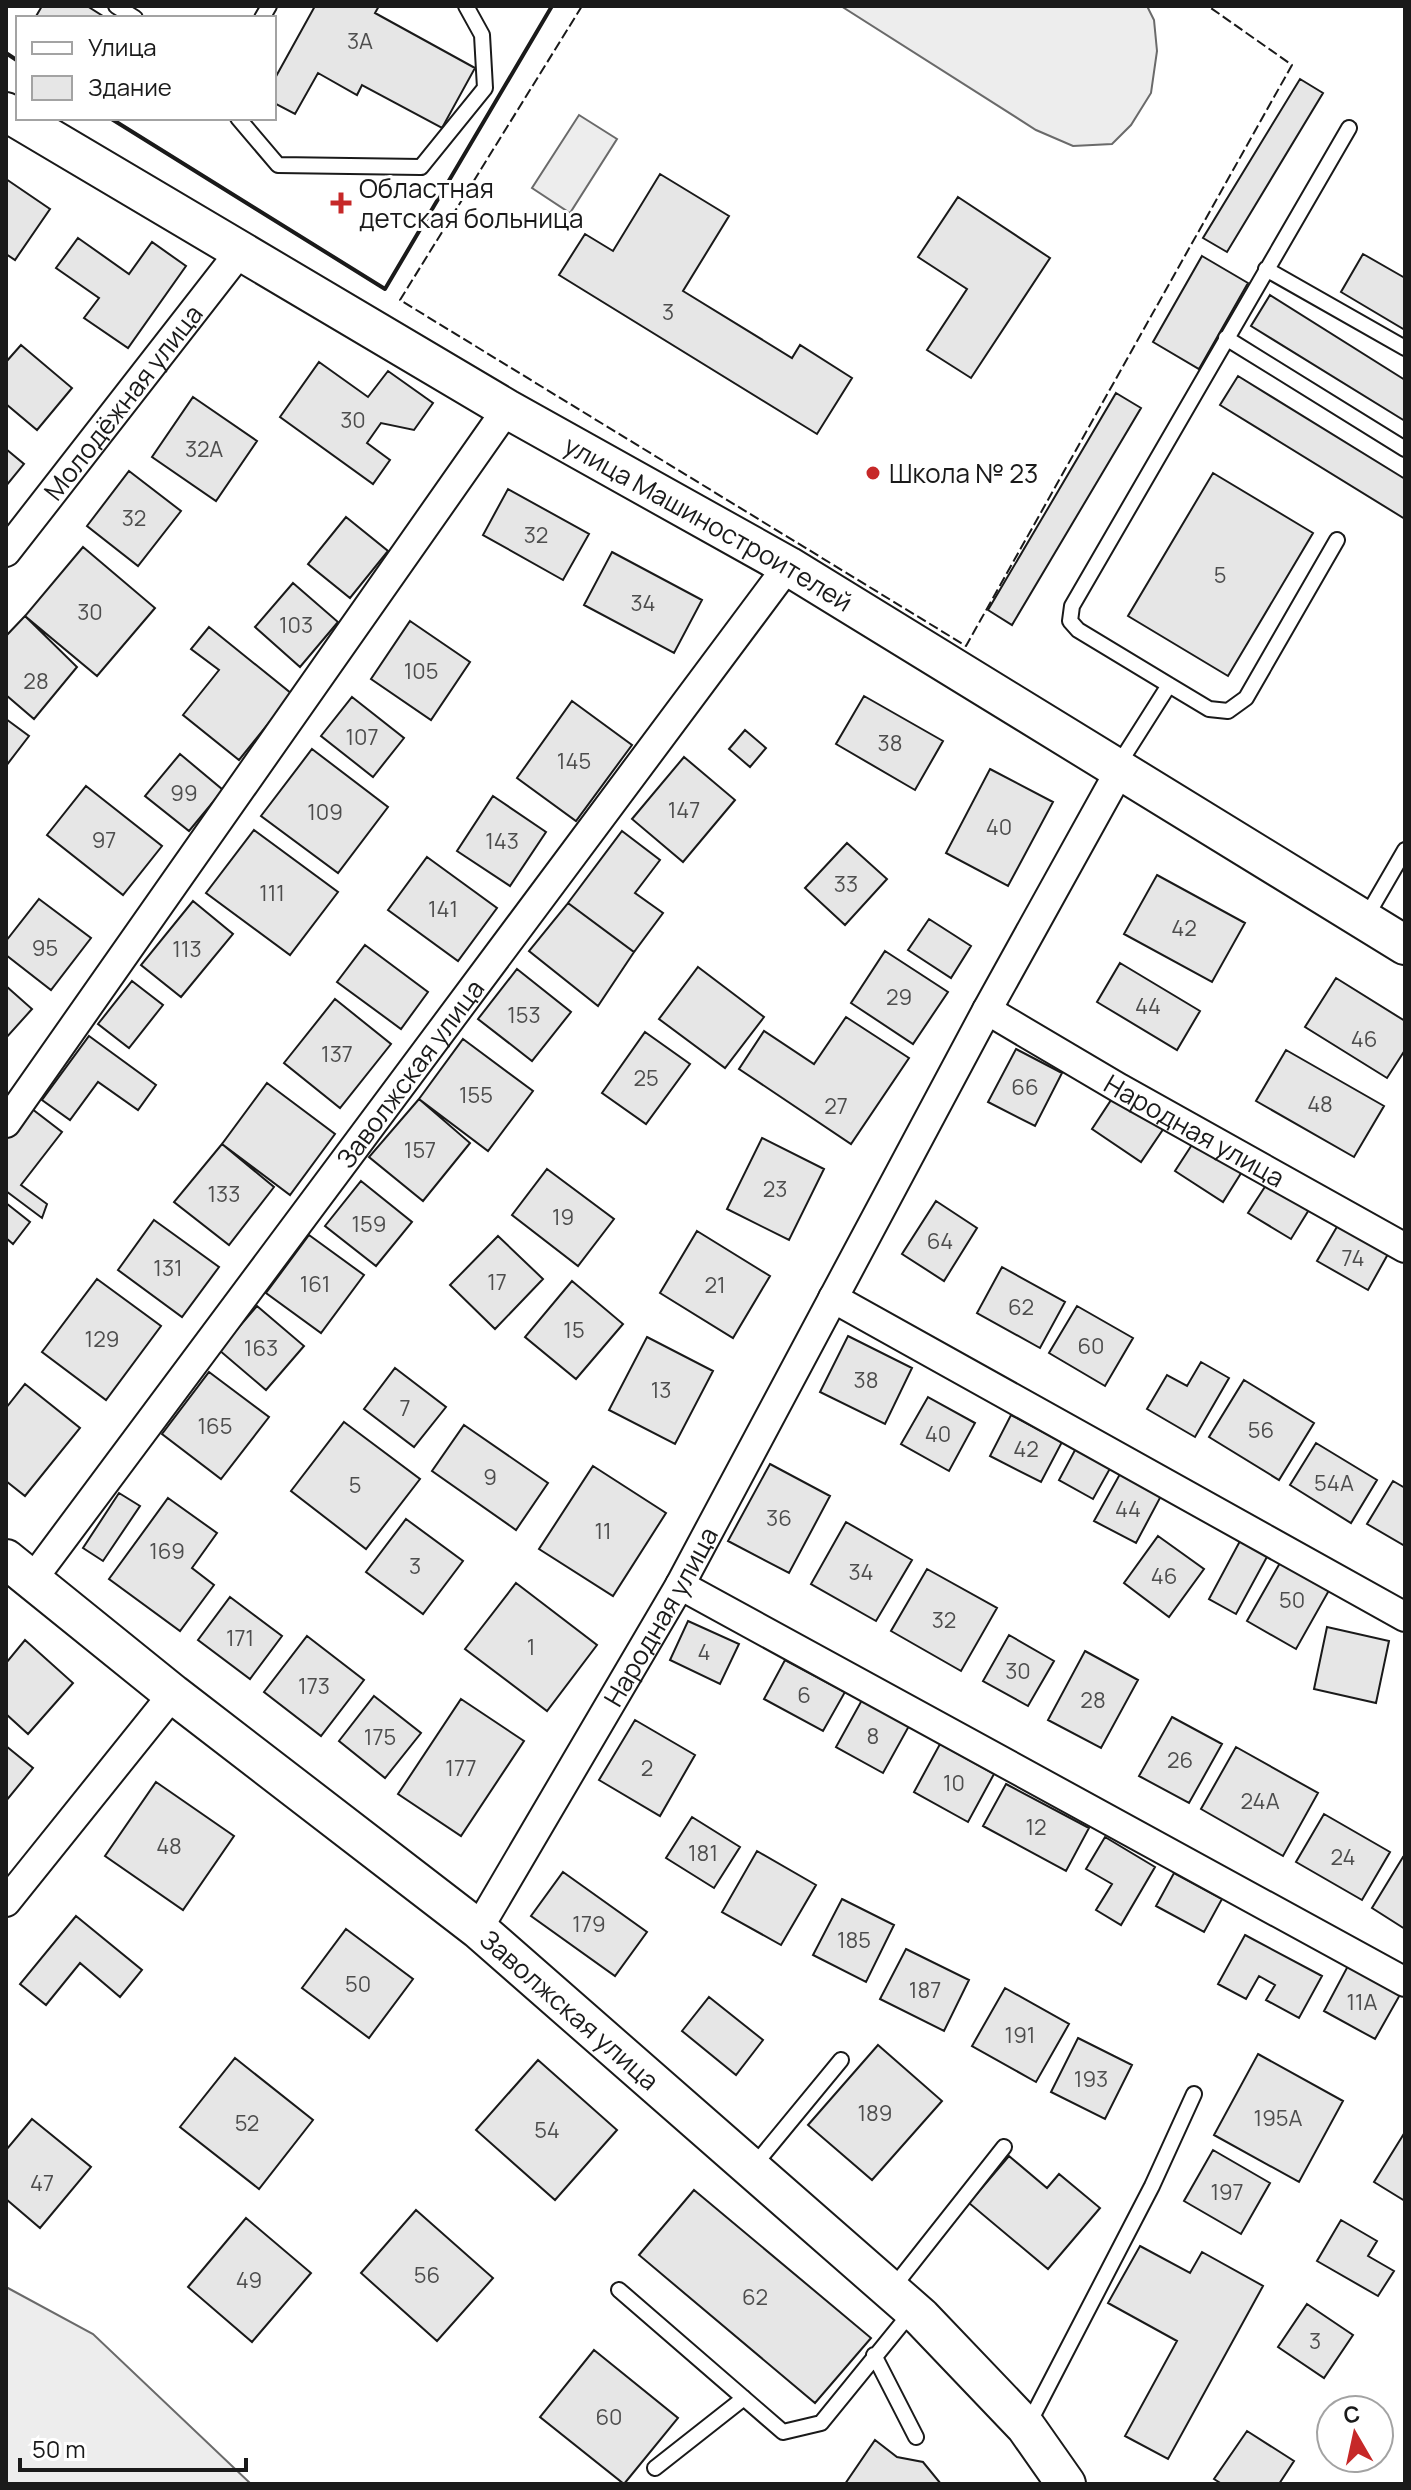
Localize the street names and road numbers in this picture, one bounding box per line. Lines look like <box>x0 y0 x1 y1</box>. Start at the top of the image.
street label: Молодёжная улица <box>35 297 210 507</box>
street label: улица Машиностроителей <box>558 427 860 620</box>
street label: Заволжская улица <box>328 972 492 1175</box>
street label: Народная улица <box>1098 1065 1291 1195</box>
street label: Народная улица <box>595 1520 726 1713</box>
street label: Заволжская улица <box>473 1921 667 2098</box>

